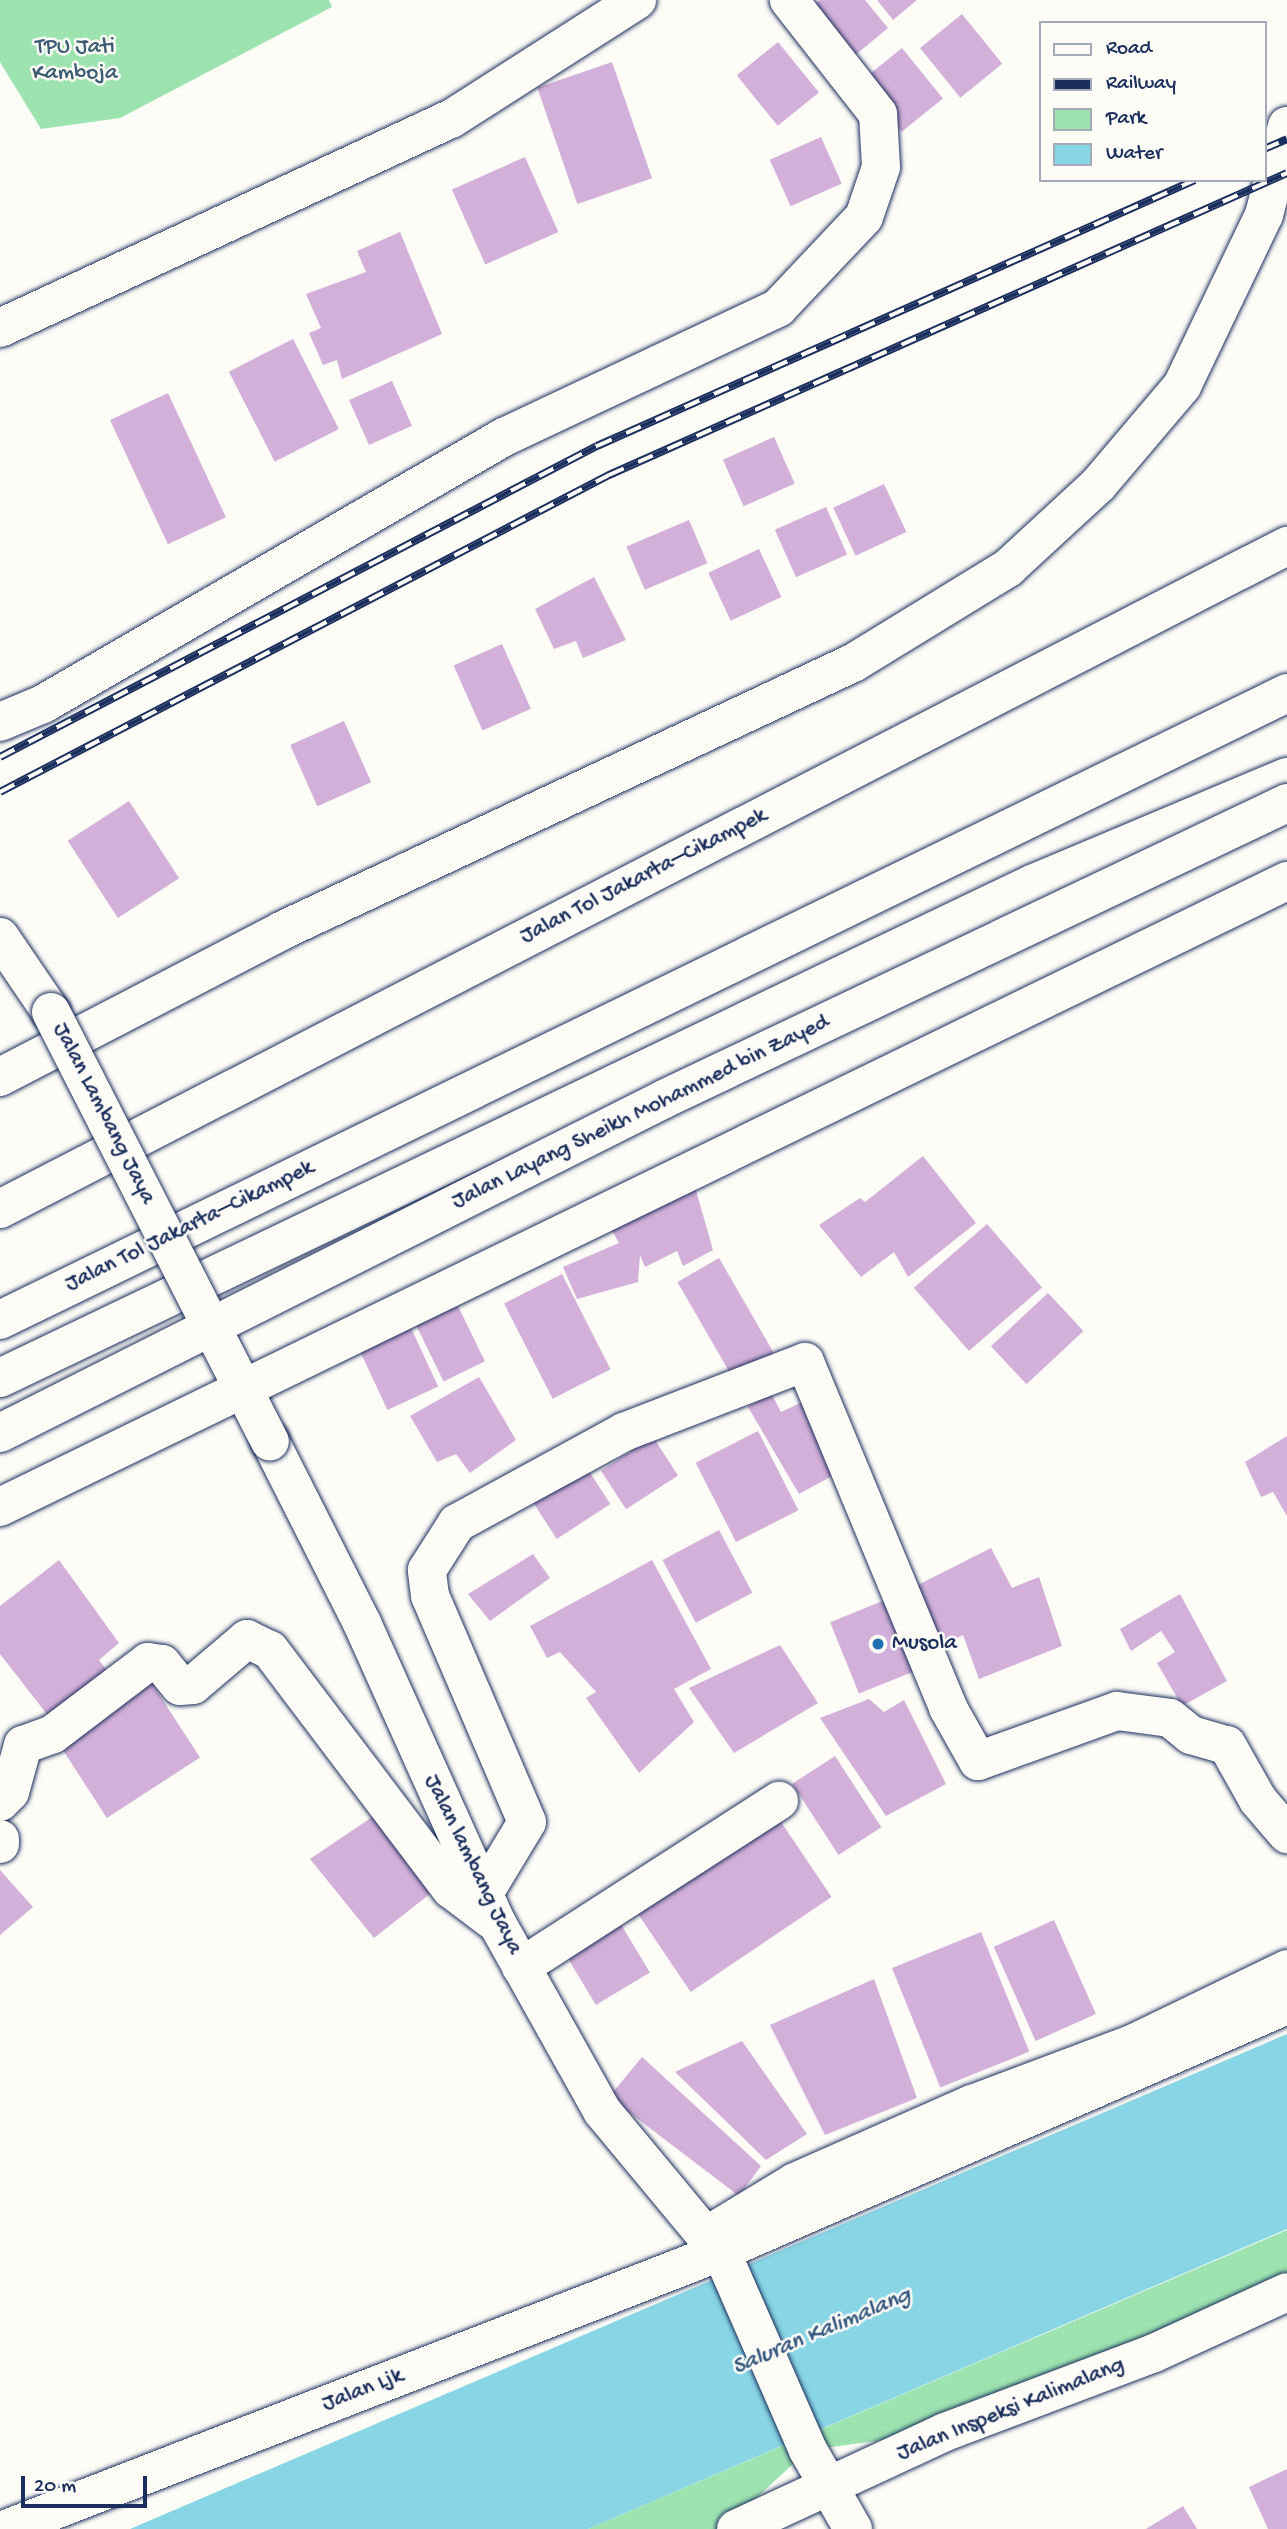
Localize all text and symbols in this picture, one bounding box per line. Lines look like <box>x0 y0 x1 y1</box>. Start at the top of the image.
legend <box>1038 21 1266 182</box>
park label: TPU Jati Kamboja <box>32 34 118 88</box>
text: Road <box>1106 37 1152 62</box>
text: Railway <box>1106 72 1176 97</box>
text: Park <box>1106 107 1146 132</box>
text: Water <box>1106 142 1162 167</box>
street label: Jalan Tol Jakarta–Cikampek <box>516 803 772 951</box>
street label: Jalan Layang Sheikh Mohammed bin Zayed <box>448 1009 834 1217</box>
street label: Jalan Lambang Jaya <box>45 1019 161 1209</box>
street label: Jalan Tol Jakarta–Cikampek <box>61 1155 319 1299</box>
place label: Musola <box>892 1630 957 1658</box>
marker: Musola <box>870 1636 886 1652</box>
street label: Jalan lambang Jaya <box>416 1771 528 1959</box>
water label: Saluran Kalimalang <box>728 2281 916 2383</box>
street label: Jalan Inspeksi Kalimalang <box>893 2352 1129 2468</box>
street label: Jalan Ljk <box>319 2363 407 2419</box>
scale bar <box>24 2462 150 2506</box>
text: 20 m <box>34 2475 76 2500</box>

